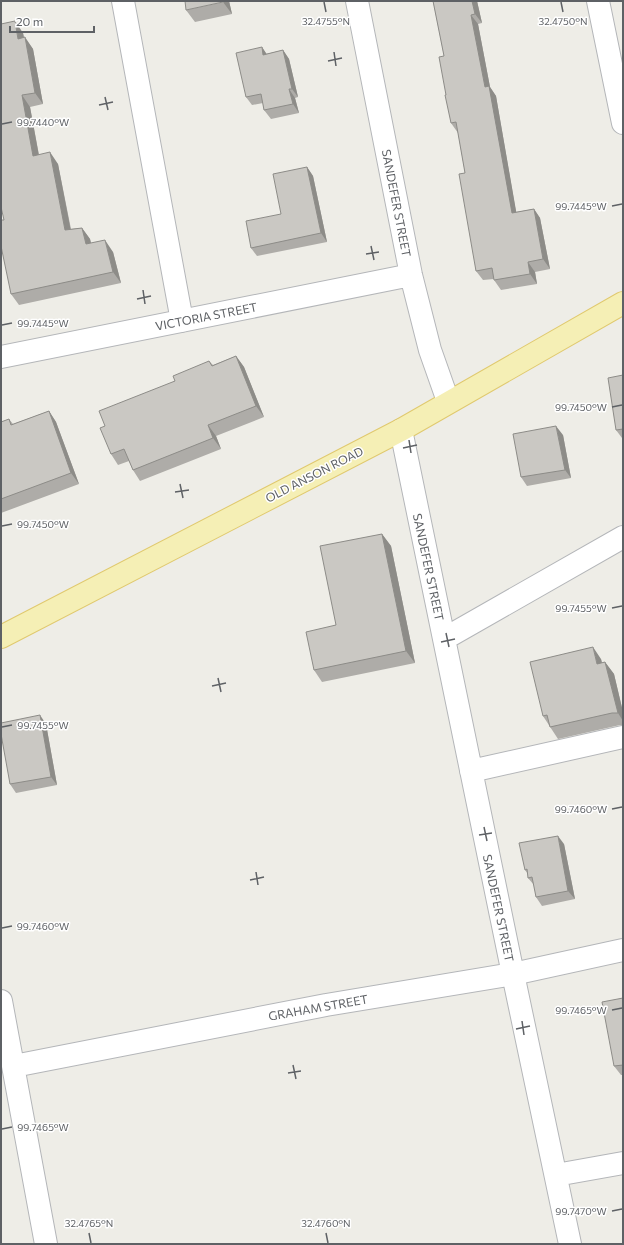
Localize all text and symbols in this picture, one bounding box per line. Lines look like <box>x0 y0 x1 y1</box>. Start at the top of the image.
scale bar <box>10 8 94 34</box>
text: 20 m <box>16 14 43 28</box>
text: 32.4755°N <box>302 15 350 27</box>
text: 32.4750°N <box>539 15 588 27</box>
text: 99.7440°W <box>17 116 69 128</box>
street label: SANDEFER STREET <box>380 148 414 258</box>
text: 99.7445°W <box>555 200 607 212</box>
street label: VICTORIA STREET <box>154 299 258 333</box>
text: 99.7445°W <box>17 317 69 329</box>
text: 99.7450°W <box>555 401 607 413</box>
street label: OLD ANSON ROAD <box>263 443 365 505</box>
street label: SANDEFER STREET <box>411 512 447 622</box>
text: 99.7450°W <box>17 518 69 530</box>
text: 99.7455°W <box>555 602 607 614</box>
text: 99.7455°W <box>17 719 69 731</box>
text: 99.7460°W <box>555 803 607 815</box>
street label: SANDEFER STREET <box>481 853 517 963</box>
text: 99.7460°W <box>17 920 69 932</box>
street label: GRAHAM STREET <box>267 991 369 1023</box>
text: 99.7465°W <box>555 1004 607 1016</box>
text: 99.7465°W <box>17 1121 69 1133</box>
text: 99.7470°W <box>555 1205 607 1217</box>
text: 32.4765°N <box>65 1217 113 1229</box>
text: 32.4760°N <box>301 1217 351 1229</box>

